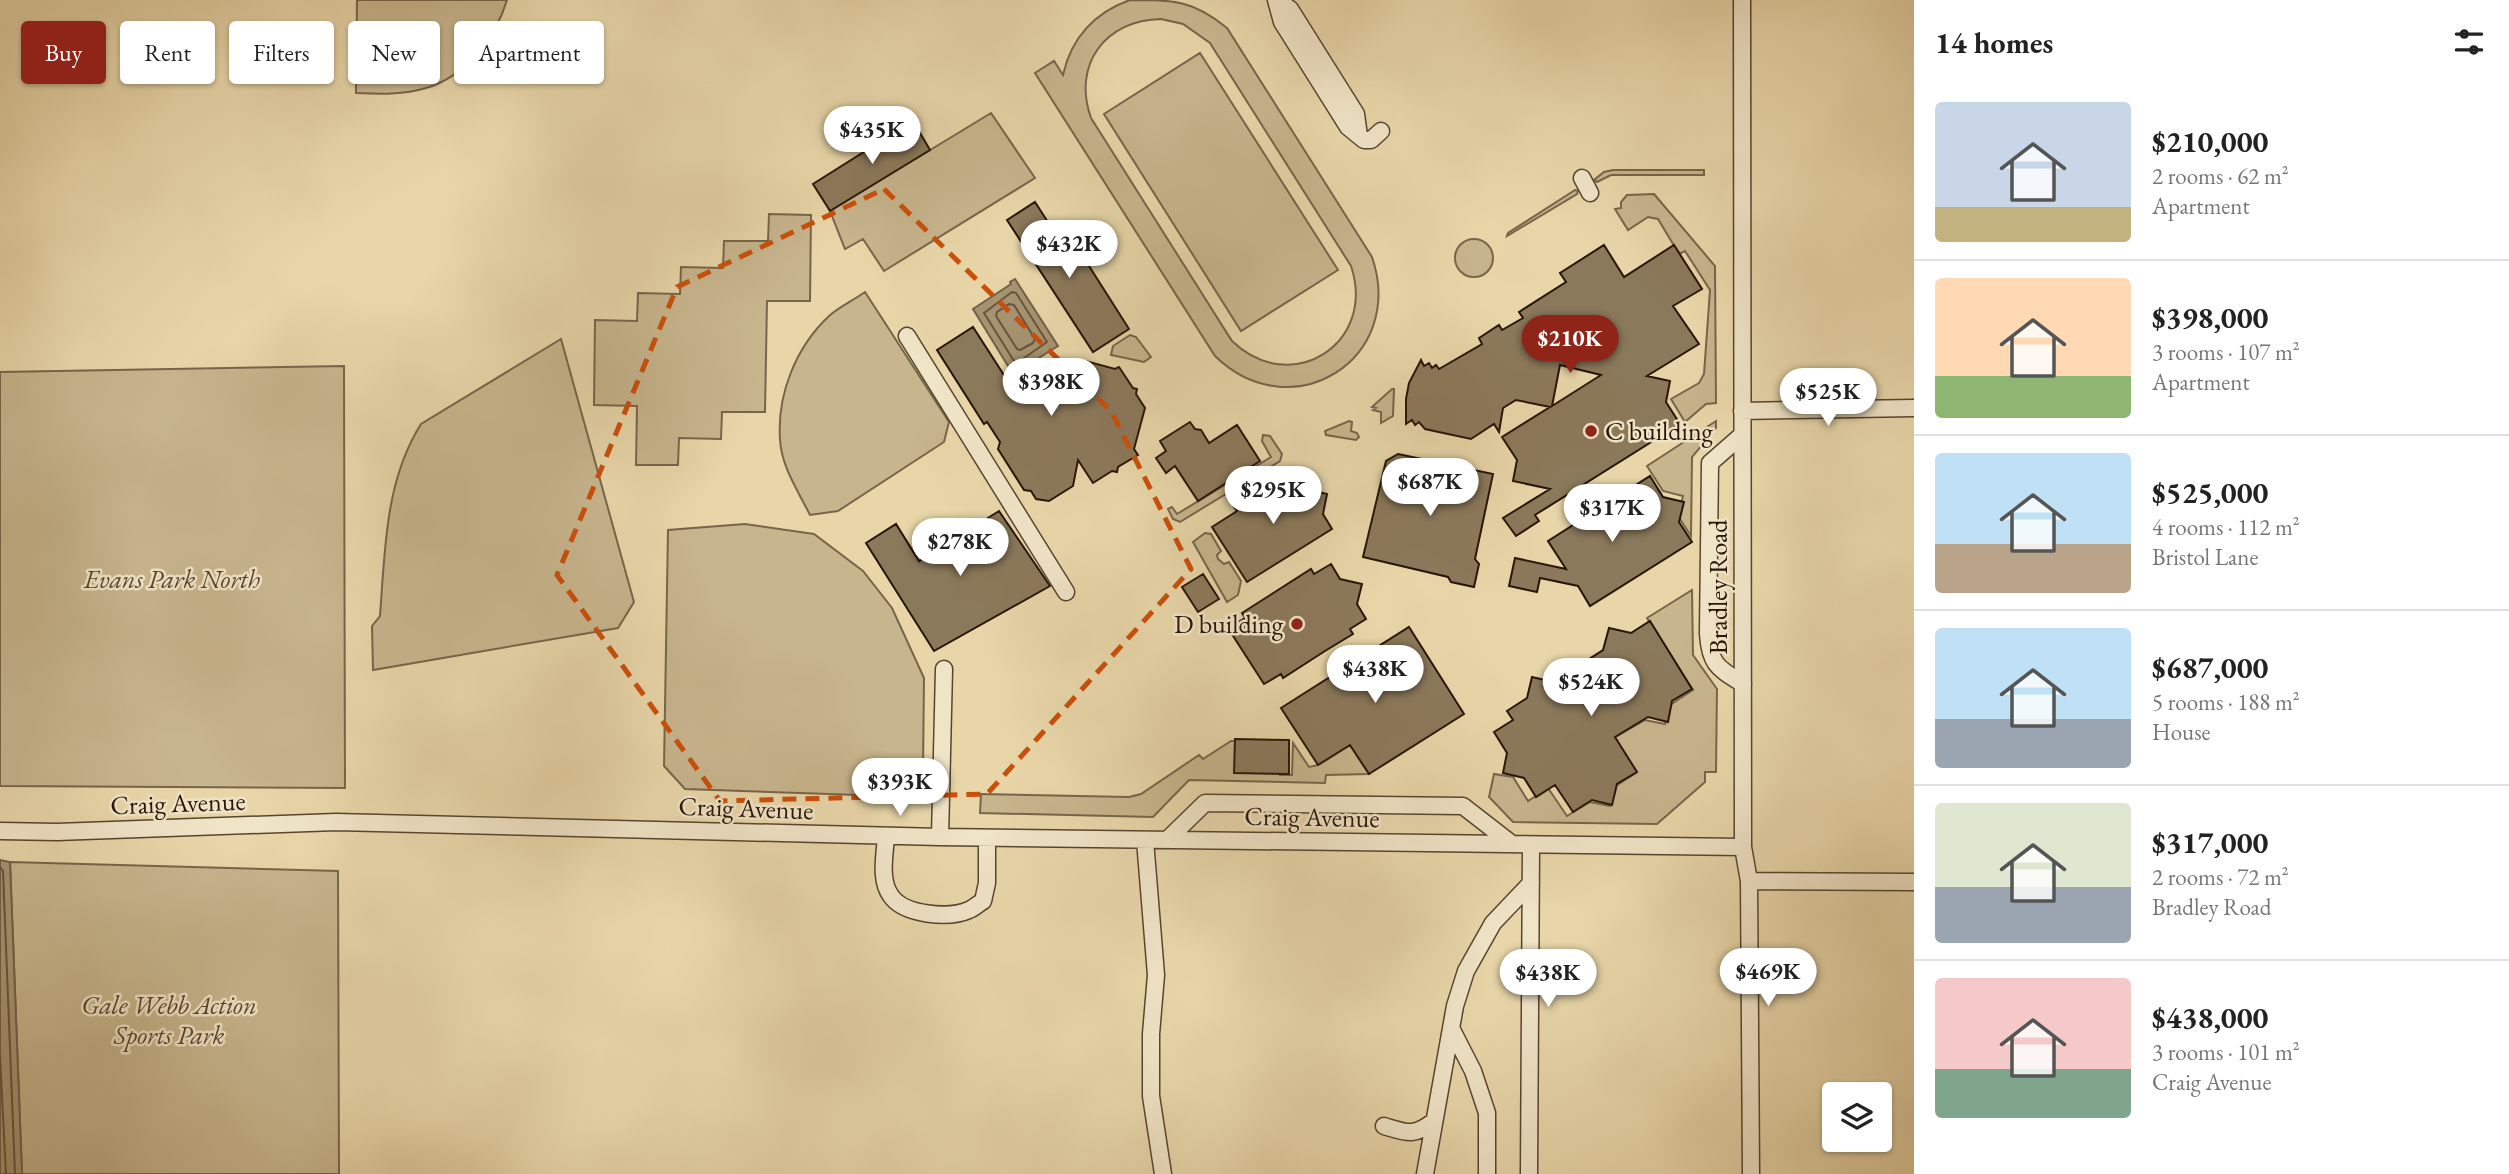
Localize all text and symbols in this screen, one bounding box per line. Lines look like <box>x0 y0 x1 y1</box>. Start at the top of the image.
chip: Buy <box>21 21 106 84</box>
chip: Rent <box>120 21 215 84</box>
chip: Filters <box>229 21 334 84</box>
chip: New <box>348 21 440 84</box>
chip: Apartment <box>454 21 604 84</box>
text: 14 homes <box>1935 23 2053 62</box>
icon: filters <box>2450 23 2488 61</box>
pin: $435K <box>823 106 921 166</box>
text: $435K <box>840 114 904 144</box>
text: $210,000 <box>2152 122 2268 161</box>
icon: home <box>1991 130 2075 214</box>
text: 2 rooms · 62 m² <box>2152 161 2289 191</box>
text: Apartment <box>2152 191 2250 221</box>
pin: $432K <box>1020 220 1118 280</box>
text: $432K <box>1037 228 1101 258</box>
text: $398,000 <box>2152 298 2268 337</box>
icon: home <box>1991 306 2075 390</box>
pin: $210K <box>1521 316 1619 375</box>
text: $210K <box>1538 323 1602 353</box>
text: 3 rooms · 107 m² <box>2152 337 2300 367</box>
pin: $398K <box>1002 358 1100 418</box>
text: $398K <box>1019 366 1083 396</box>
text: Apartment <box>2152 367 2250 397</box>
pin: $525K <box>1779 368 1877 428</box>
text: $525K <box>1796 376 1860 406</box>
place label: C building <box>1605 414 1714 448</box>
marker: C building <box>1583 423 1599 439</box>
pin: $687K <box>1381 458 1479 518</box>
pin: $295K <box>1224 466 1322 526</box>
text: $687K <box>1398 466 1462 496</box>
text: $525,000 <box>2152 473 2268 512</box>
text: $295K <box>1241 474 1305 504</box>
icon: home <box>1991 481 2075 565</box>
pin: $317K <box>1563 484 1661 544</box>
text: $317K <box>1580 492 1644 522</box>
text: 4 rooms · 112 m² <box>2152 512 2300 542</box>
pin: $278K <box>911 518 1009 578</box>
street label: Bradley Road <box>1701 519 1735 654</box>
text: $278K <box>928 526 992 556</box>
text: Bristol Lane <box>2152 542 2258 572</box>
park label: Evans Park North <box>83 562 260 596</box>
place label: D building <box>1174 607 1284 641</box>
marker: D building <box>1289 616 1305 632</box>
pin: $438K <box>1326 646 1424 705</box>
text: $687,000 <box>2152 648 2268 687</box>
text: $438K <box>1343 653 1407 683</box>
icon: home <box>1991 656 2075 740</box>
pin: $524K <box>1542 658 1640 718</box>
text: $524K <box>1559 666 1623 696</box>
text: 5 rooms · 188 m² <box>2152 687 2300 717</box>
text: House <box>2152 717 2211 747</box>
pin: $393K <box>851 758 949 818</box>
text: $393K <box>868 766 932 796</box>
street label: Craig Avenue <box>110 784 246 822</box>
street label: Craig Avenue <box>678 789 814 827</box>
street label: Craig Avenue <box>1244 799 1380 835</box>
text: $317,000 <box>2152 823 2268 862</box>
icon: home <box>1991 831 2075 915</box>
text: 2 rooms · 72 m² <box>2152 862 2289 892</box>
text: Bradley Road <box>2152 892 2271 922</box>
pin: $469K <box>1719 948 1817 1008</box>
pin: $438K <box>1499 950 1597 1009</box>
text: $469K <box>1736 956 1800 986</box>
text: $438K <box>1516 957 1580 987</box>
park label: Gale Webb Action Sports Park <box>81 988 257 1052</box>
text: $438,000 <box>2152 998 2268 1037</box>
icon: home <box>1991 1006 2075 1090</box>
text: 3 rooms · 101 m² <box>2152 1037 2300 1067</box>
text: Craig Avenue <box>2152 1067 2271 1097</box>
map controls <box>1822 1082 1892 1152</box>
button: layers <box>1822 1082 1892 1152</box>

